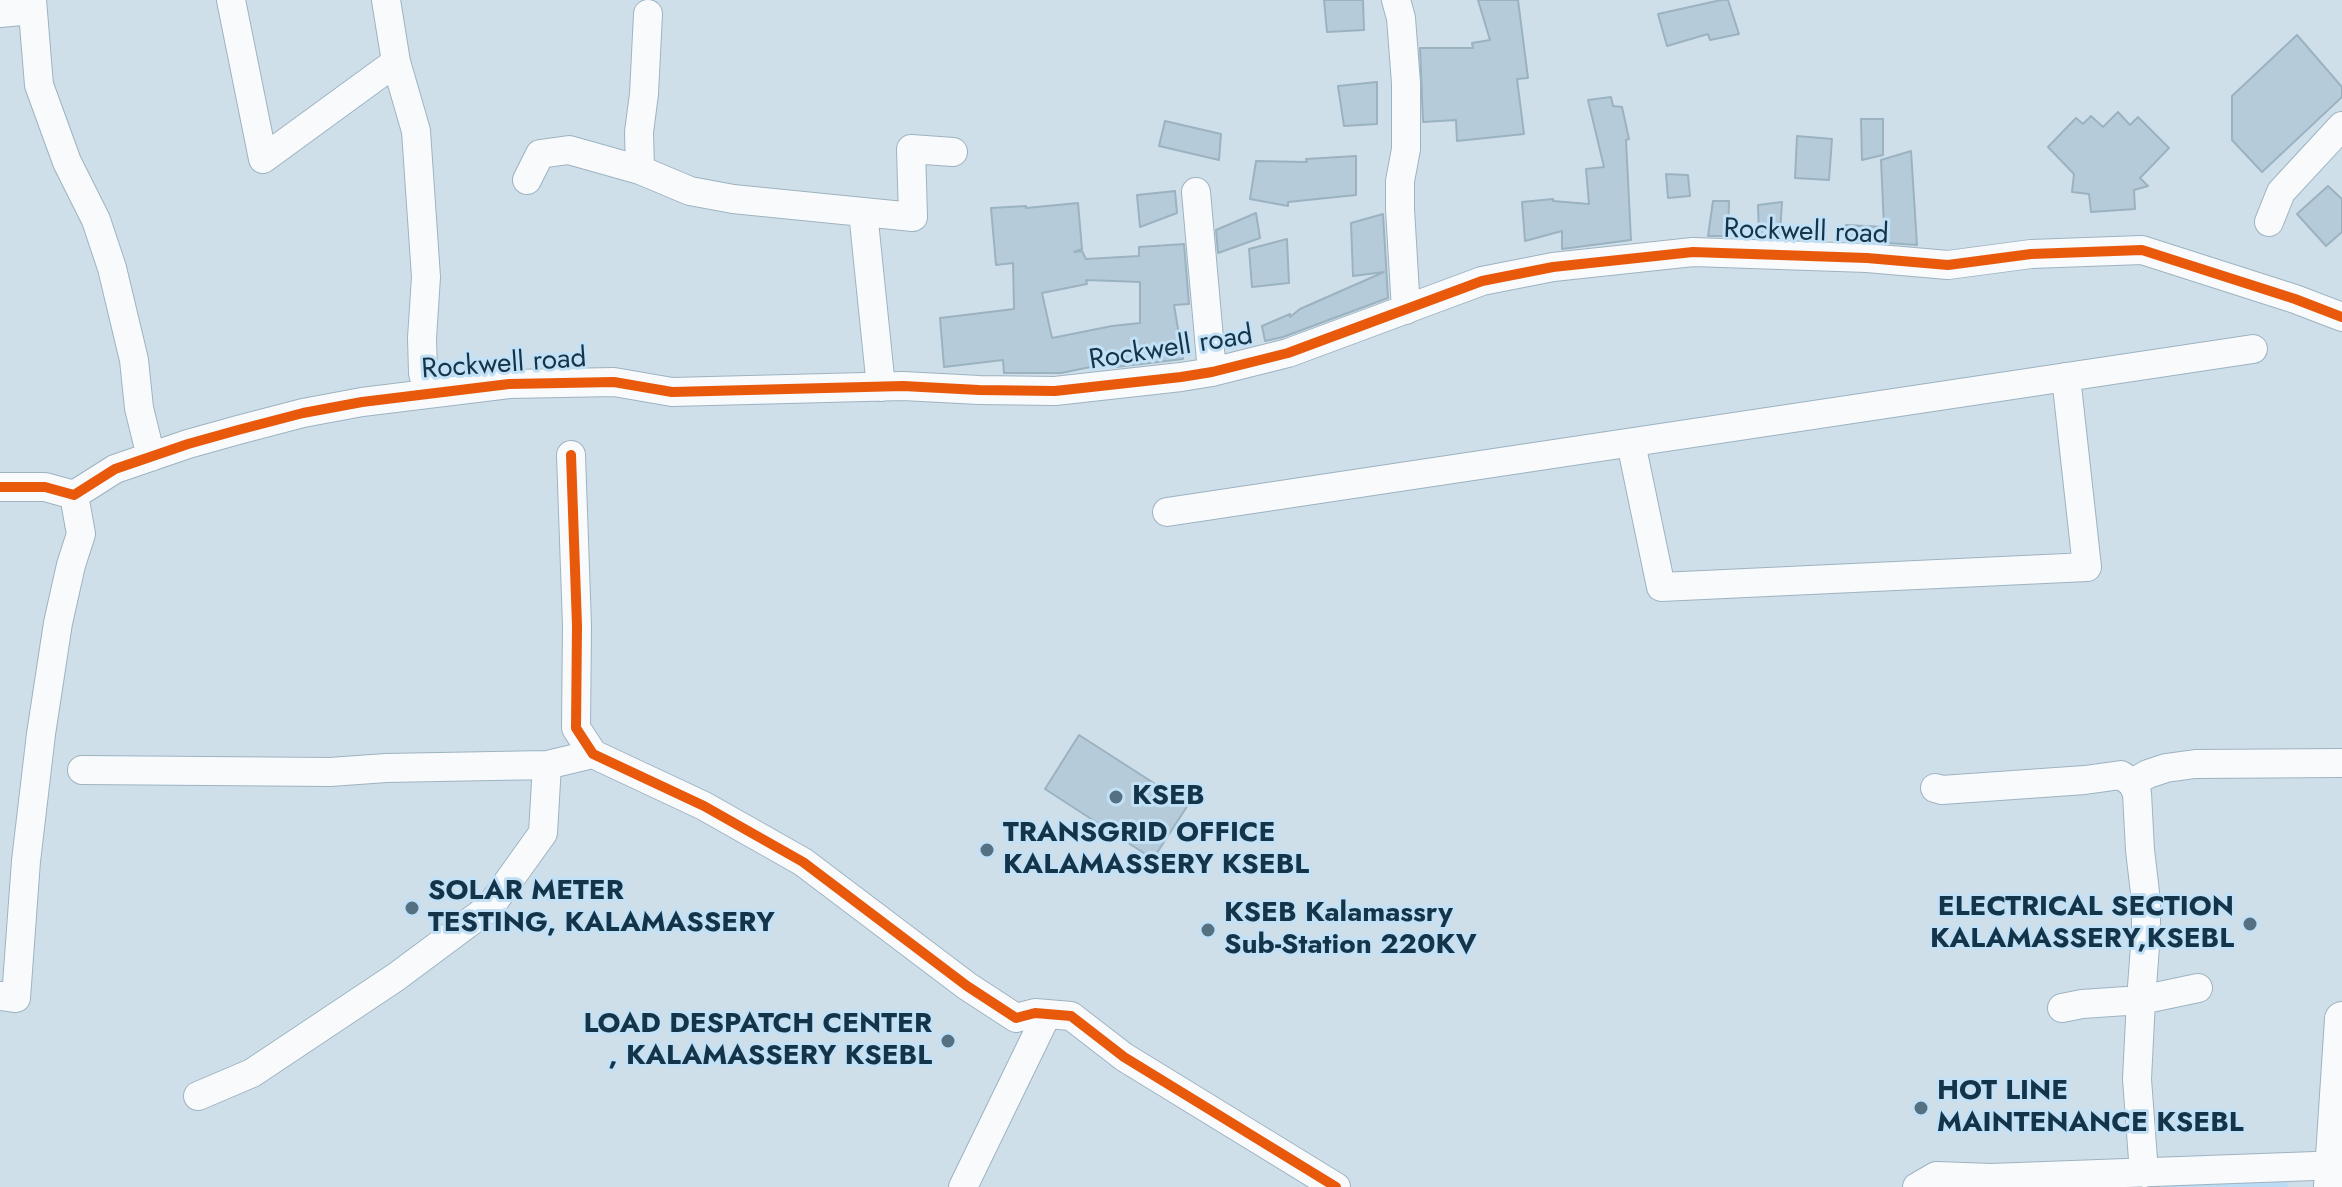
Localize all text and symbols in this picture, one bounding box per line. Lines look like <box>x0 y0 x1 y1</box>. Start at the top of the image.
street label: Rockwell road <box>1723 213 1889 253</box>
street label: Rockwell road <box>1087 319 1255 379</box>
street label: Rockwell road <box>420 342 588 388</box>
place label: KSEB <box>1132 780 1205 814</box>
marker: KSEB <box>1107 788 1125 806</box>
place label: TRANSGRID OFFICE KALAMASSERY KSEBL <box>1003 817 1309 883</box>
marker: TRANSGRID OFFICE KALAMASSERY KSEBL <box>978 841 996 859</box>
place label: SOLAR METER TESTING, KALAMASSERY <box>428 875 775 941</box>
place label: ELECTRICAL SECTION KALAMASSERY,KSEBL <box>1930 891 2234 957</box>
place label: KSEB Kalamassry Sub-Station 220KV <box>1224 897 1477 963</box>
marker: SOLAR METER TESTING, KALAMASSERY <box>403 899 421 917</box>
marker: ELECTRICAL SECTION KALAMASSERY,KSEBL <box>2241 915 2259 933</box>
marker: KSEB Kalamassry Sub-Station 220KV <box>1199 921 1217 939</box>
place label: LOAD DESPATCH CENTER , KALAMASSERY KSEBL <box>584 1008 932 1074</box>
marker: LOAD DESPATCH CENTER , KALAMASSERY KSEBL <box>939 1032 957 1050</box>
place label: HOT LINE MAINTENANCE KSEBL <box>1937 1075 2244 1141</box>
marker: HOT LINE MAINTENANCE KSEBL <box>1912 1099 1930 1117</box>

